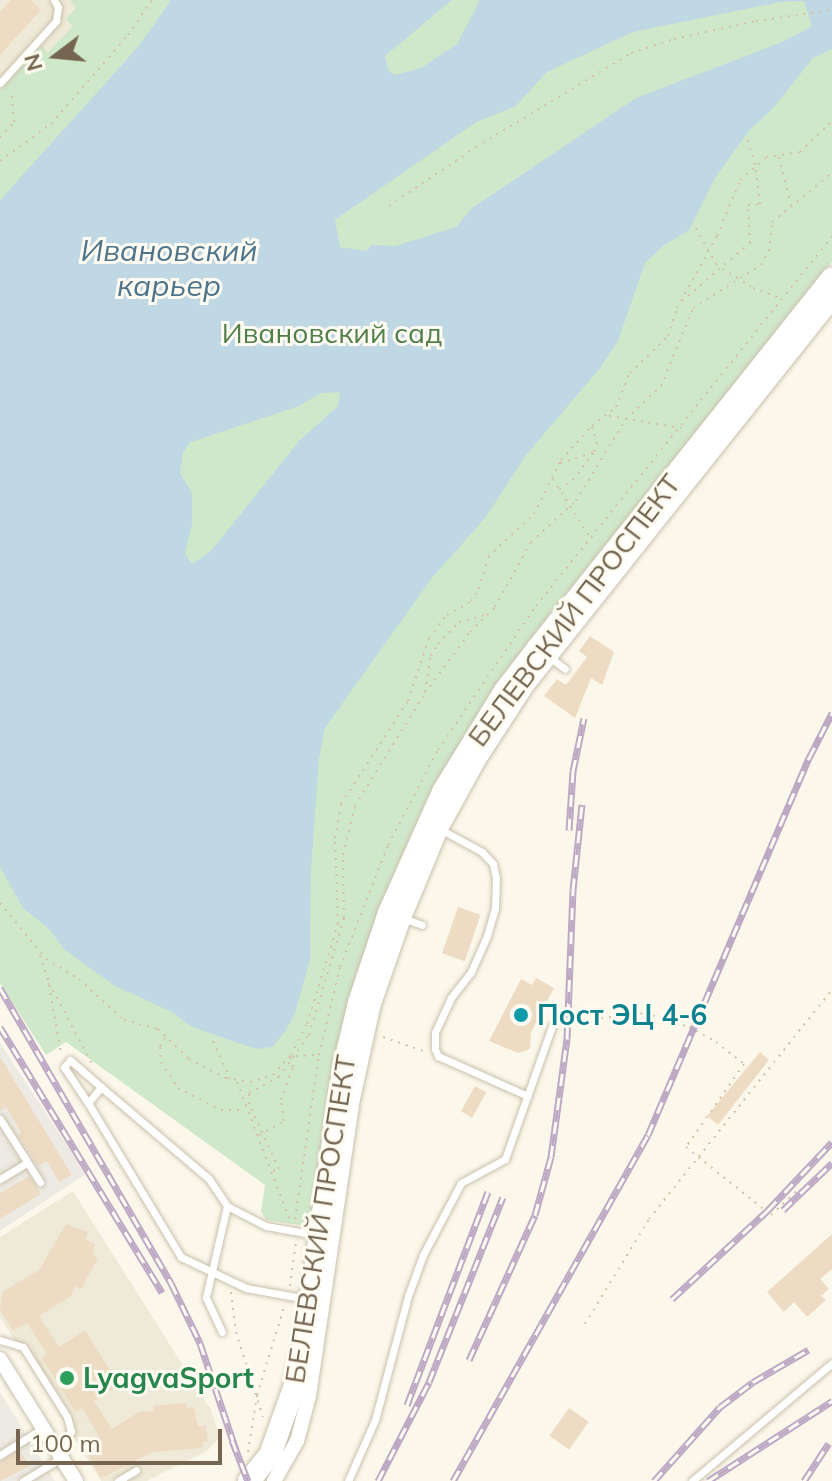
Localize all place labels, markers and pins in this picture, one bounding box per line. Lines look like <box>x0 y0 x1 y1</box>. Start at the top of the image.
place label: Пост ЭЦ 4-6 <box>537 998 707 1032</box>
marker: Пост ЭЦ 4-6 <box>512 1006 530 1024</box>
place label: LyagvaSport <box>83 1361 254 1395</box>
marker: LyagvaSport <box>58 1369 76 1387</box>

